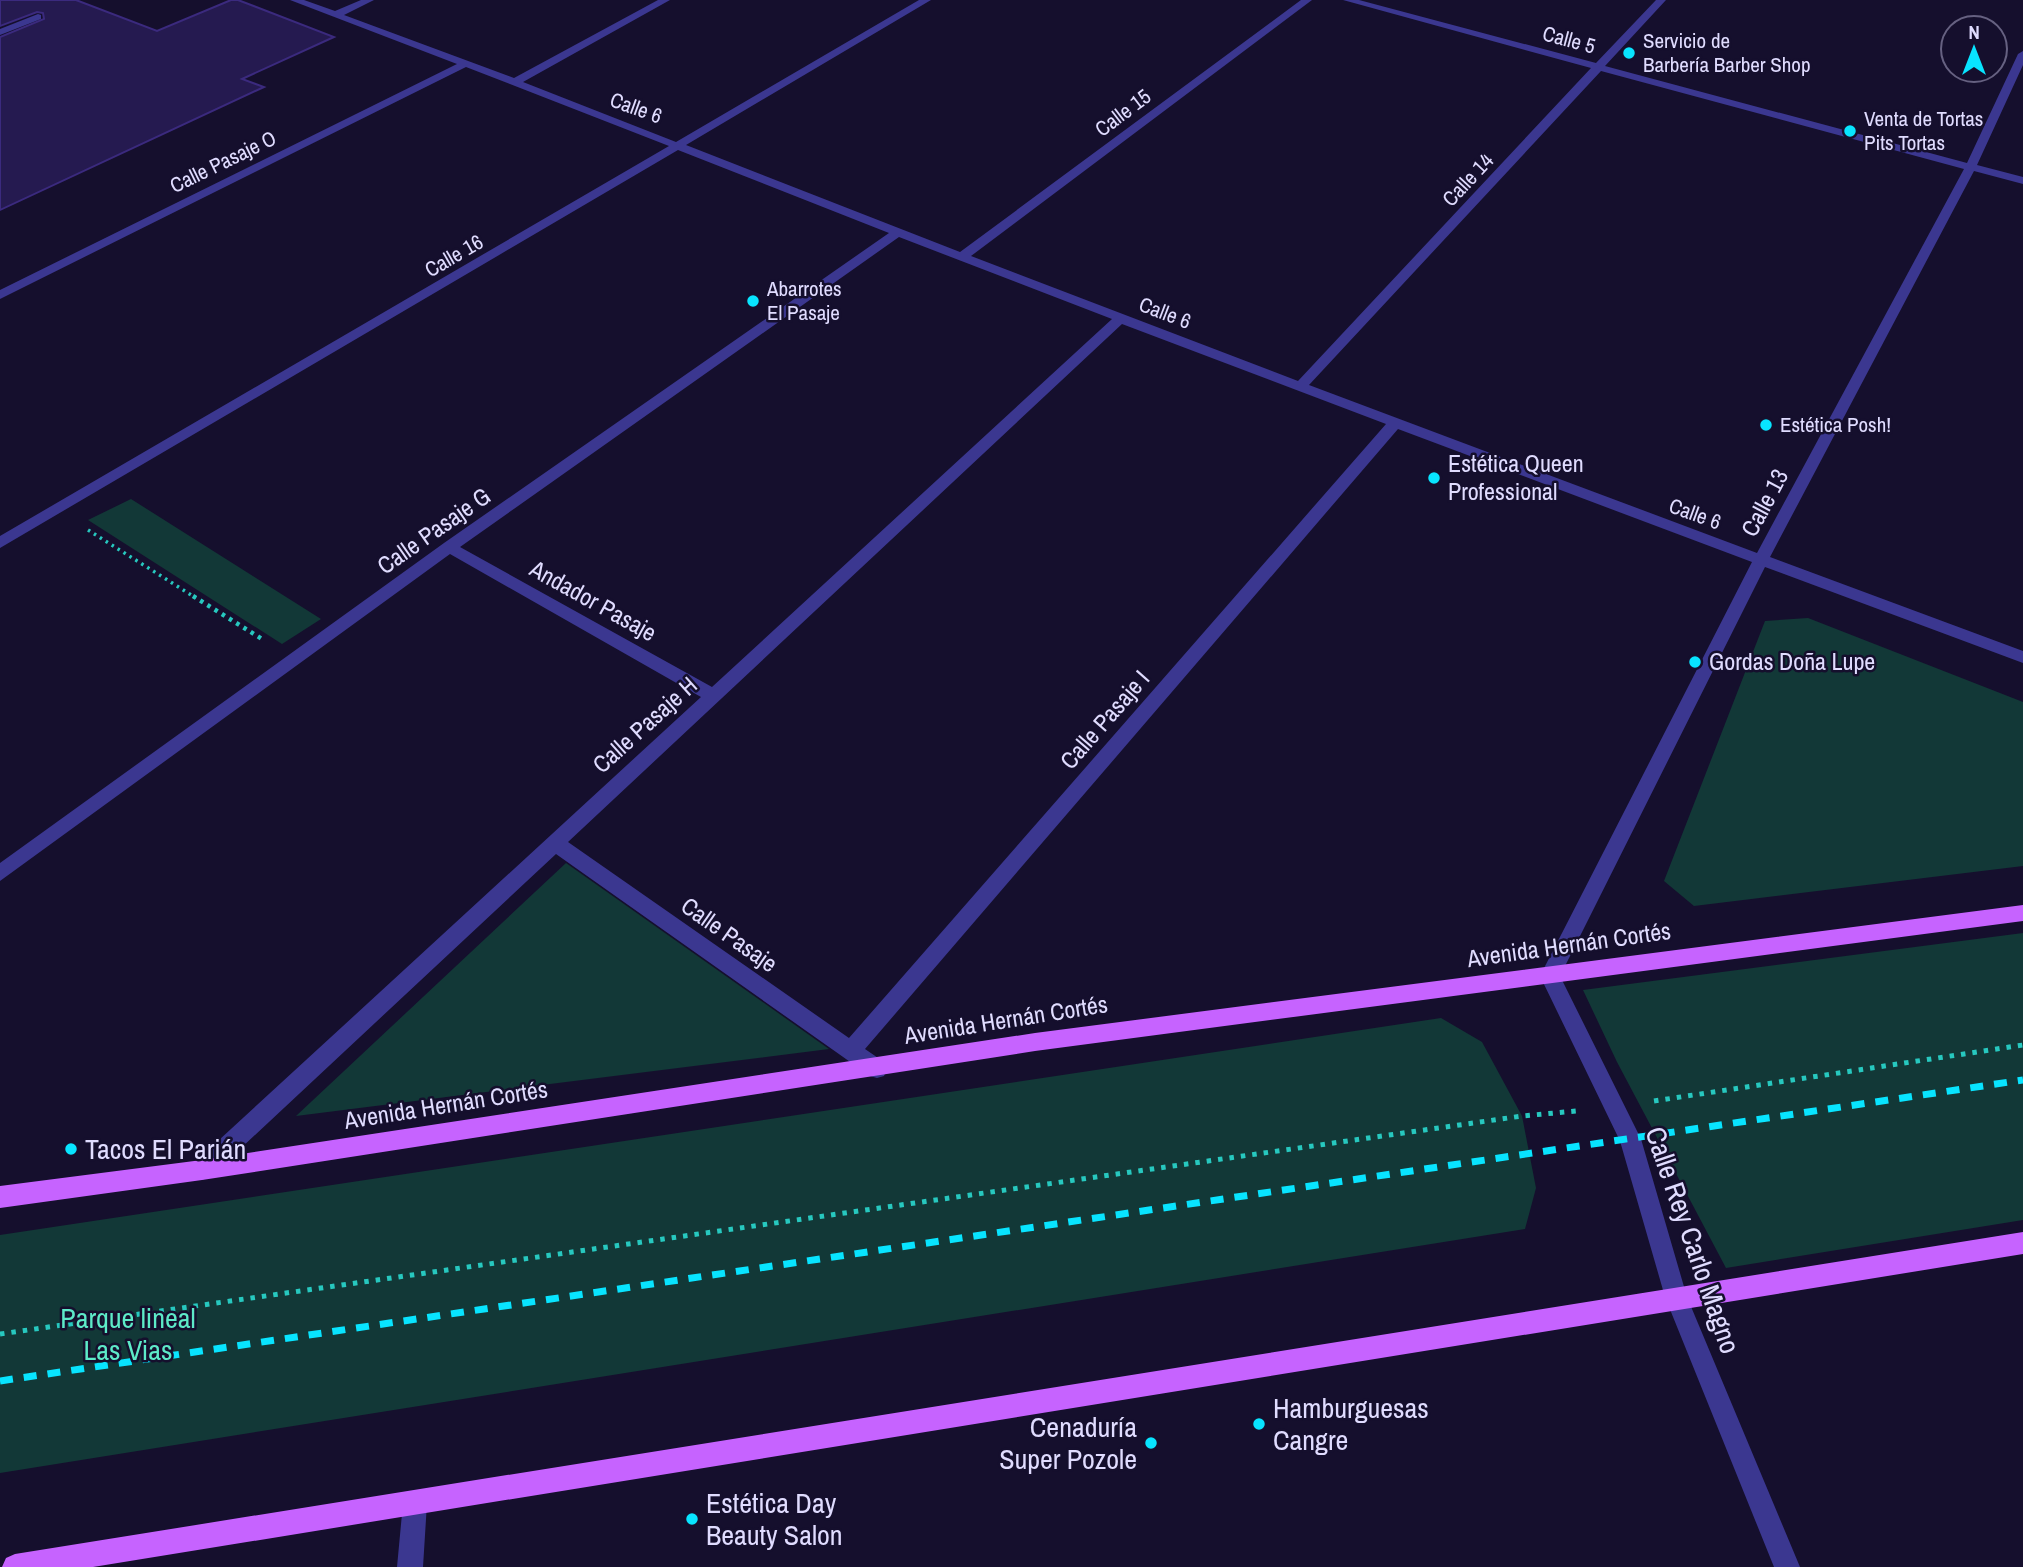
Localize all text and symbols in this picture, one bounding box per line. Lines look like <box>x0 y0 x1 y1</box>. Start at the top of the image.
north arrow <box>1939 14 2009 84</box>
street label: Calle 5 <box>1539 19 1599 60</box>
text: N <box>1968 19 1980 45</box>
place label: Servicio de Barbería Barber Shop <box>1643 26 1811 79</box>
marker: Servicio de Barbería Barber Shop <box>1621 45 1637 61</box>
street label: Calle 15 <box>1089 82 1157 143</box>
street label: Calle 6 <box>606 85 666 130</box>
place label: Venta de Tortas Pits Tortas <box>1864 104 1983 157</box>
street label: Calle Pasaje O <box>165 123 281 200</box>
marker: Venta de Tortas Pits Tortas <box>1842 123 1858 139</box>
street label: Calle 14 <box>1435 146 1500 213</box>
street label: Calle 16 <box>419 227 488 284</box>
place label: Abarrotes El Pasaje <box>766 274 842 327</box>
street label: Calle 6 <box>1135 289 1195 336</box>
marker: Abarrotes El Pasaje <box>745 293 761 309</box>
place label: Estética Posh! <box>1780 410 1891 439</box>
marker: Estética Posh! <box>1758 417 1774 433</box>
place label: Estética Queen Professional <box>1448 447 1584 507</box>
street label: Calle 13 <box>1733 463 1795 542</box>
marker: Estética Queen Professional <box>1426 470 1442 486</box>
street label: Calle Pasaje G <box>370 479 496 581</box>
street label: Calle 6 <box>1665 491 1725 536</box>
street label: Andador Pasaje <box>524 552 662 648</box>
place label: Gordas Doña Lupe <box>1709 645 1875 677</box>
marker: Gordas Doña Lupe <box>1687 654 1703 670</box>
street label: Calle Pasaje I <box>1052 663 1156 776</box>
street label: Calle Pasaje H <box>585 669 703 780</box>
street label: Calle Pasaje <box>675 889 784 979</box>
street label: Avenida Hernán Cortés <box>1464 914 1673 974</box>
street label: Avenida Hernán Cortés <box>901 987 1110 1051</box>
street label: Avenida Hernán Cortés <box>341 1072 550 1136</box>
street label: Calle Rey Carlo Magno <box>1636 1122 1750 1358</box>
place label: Tacos El Parián <box>85 1130 246 1168</box>
marker: Tacos El Parián <box>63 1141 79 1157</box>
park label: Parque lineal Las Vias <box>60 1299 196 1369</box>
place label: Hamburguesas Cangre <box>1273 1389 1429 1459</box>
place label: Cenaduría Super Pozole <box>999 1408 1137 1478</box>
marker: Hamburguesas Cangre <box>1251 1416 1267 1432</box>
marker: Cenaduría Super Pozole <box>1143 1435 1159 1451</box>
place label: Estética Day Beauty Salon <box>706 1484 843 1554</box>
marker: Estética Day Beauty Salon <box>684 1511 700 1527</box>

